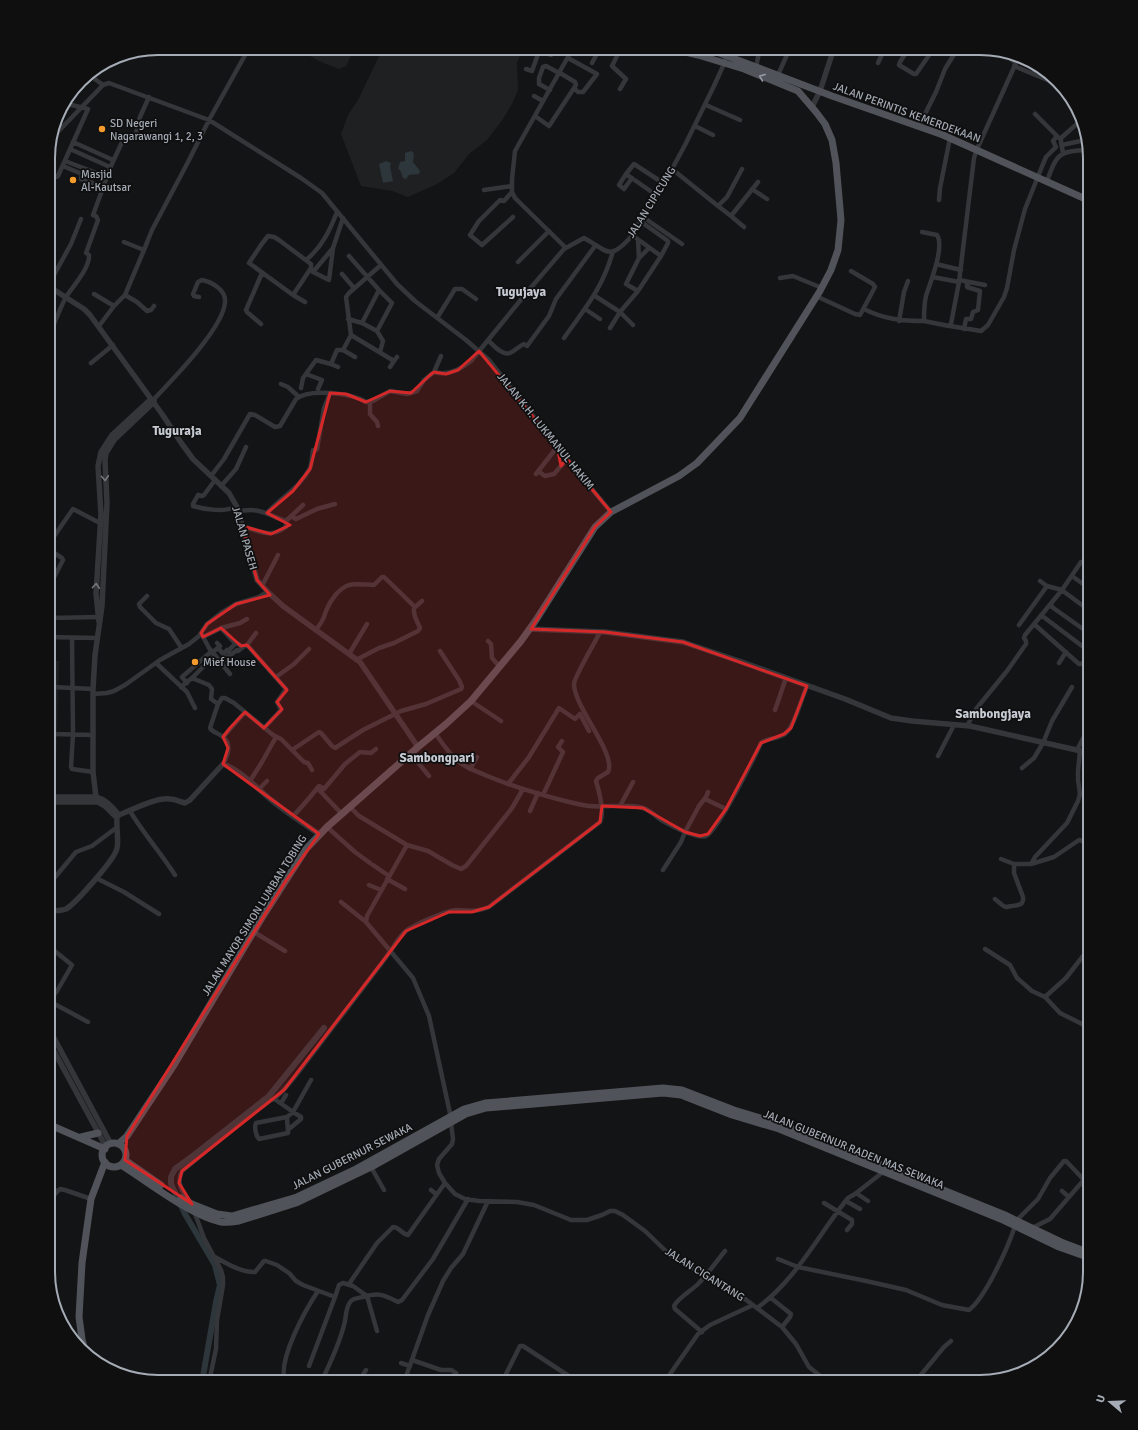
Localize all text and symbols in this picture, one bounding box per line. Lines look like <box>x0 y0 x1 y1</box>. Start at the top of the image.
one-way arrow <box>759 73 766 81</box>
street label: JALAN PERINTIS KEMERDEKAAN <box>831 80 982 145</box>
place label: SD Negeri Nagarawangi 1, 2, 3 <box>110 117 203 143</box>
marker: SD Negeri Nagarawangi 1, 2, 3 <box>97 124 107 134</box>
street label: JALAN CIPICUNG <box>624 164 679 240</box>
place label: Masjid Al-Kautsar <box>81 168 131 194</box>
marker: Masjid Al-Kautsar <box>68 175 78 185</box>
district label: Tugujaya <box>496 284 546 300</box>
street label: JALAN K.H. LUKMANUL HAKIM <box>494 370 597 492</box>
district label: Tuguraja <box>152 423 202 439</box>
one-way arrow <box>101 475 110 481</box>
street label: JALAN PASEH <box>229 505 260 572</box>
one-way arrow <box>92 583 101 589</box>
place label: Mief House <box>203 656 256 669</box>
marker: Mief House <box>190 657 200 667</box>
district label: Sambongjaya <box>955 706 1031 722</box>
district label: Sambongpari <box>399 750 475 766</box>
street label: JALAN MAYOR SIMON LUMBAN TOBING <box>199 832 310 998</box>
street label: JALAN GUBERNUR RADEN MAS SEWAKA <box>762 1107 946 1192</box>
street label: JALAN GUBERNUR SEWAKA <box>290 1120 415 1192</box>
street label: JALAN CIGANTANG <box>663 1245 747 1304</box>
north arrow <box>1090 1382 1130 1422</box>
text: U <box>1094 1393 1108 1405</box>

